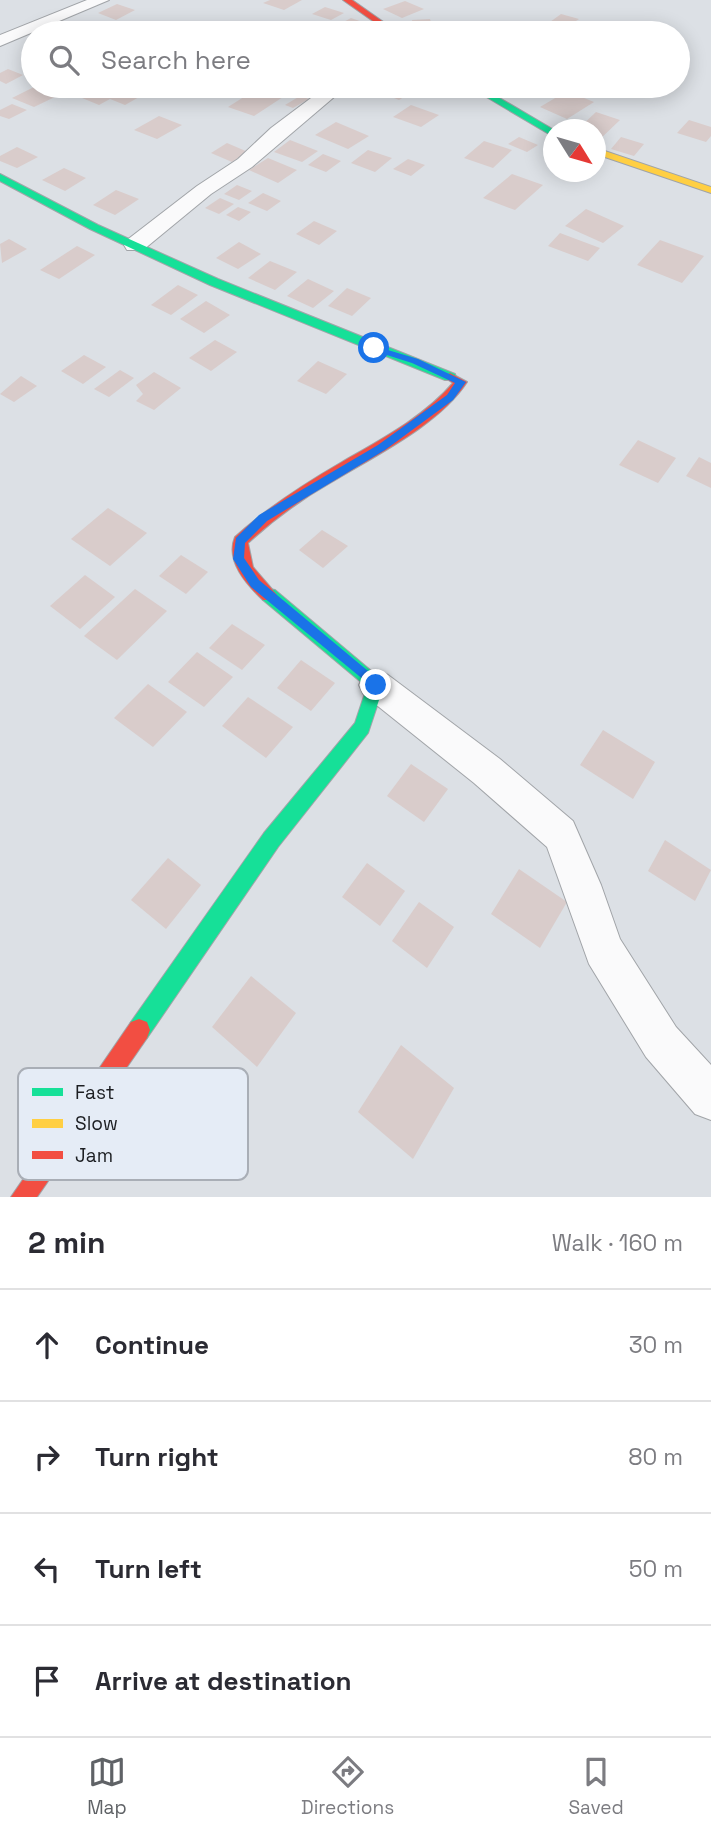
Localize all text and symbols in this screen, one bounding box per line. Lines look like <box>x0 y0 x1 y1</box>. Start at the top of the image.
search box <box>21 21 690 98</box>
icon: search <box>45 41 83 79</box>
text: Search here <box>101 43 251 77</box>
north arrow <box>543 119 606 182</box>
route start <box>358 332 389 363</box>
route end <box>360 669 391 700</box>
legend <box>18 1068 248 1180</box>
text: Fast <box>75 1080 115 1105</box>
text: Slow <box>75 1111 118 1136</box>
text: Jam <box>75 1143 113 1168</box>
text: 2 min <box>28 1223 106 1262</box>
text: Walk · 160 m <box>552 1228 683 1258</box>
icon: ahead <box>28 1326 66 1364</box>
text: Continue <box>95 1328 209 1362</box>
text: 30 m <box>629 1330 683 1360</box>
icon: right <box>28 1438 66 1476</box>
text: Turn right <box>95 1440 219 1474</box>
text: 80 m <box>628 1442 683 1472</box>
icon: left <box>28 1550 66 1588</box>
text: Turn left <box>95 1552 202 1586</box>
text: 50 m <box>629 1554 683 1584</box>
icon: arrive <box>28 1662 66 1700</box>
text: Arrive at destination <box>95 1664 352 1698</box>
tab: Map <box>87 1753 127 1820</box>
tab: Directions <box>301 1753 394 1820</box>
tab: Saved <box>568 1753 624 1820</box>

